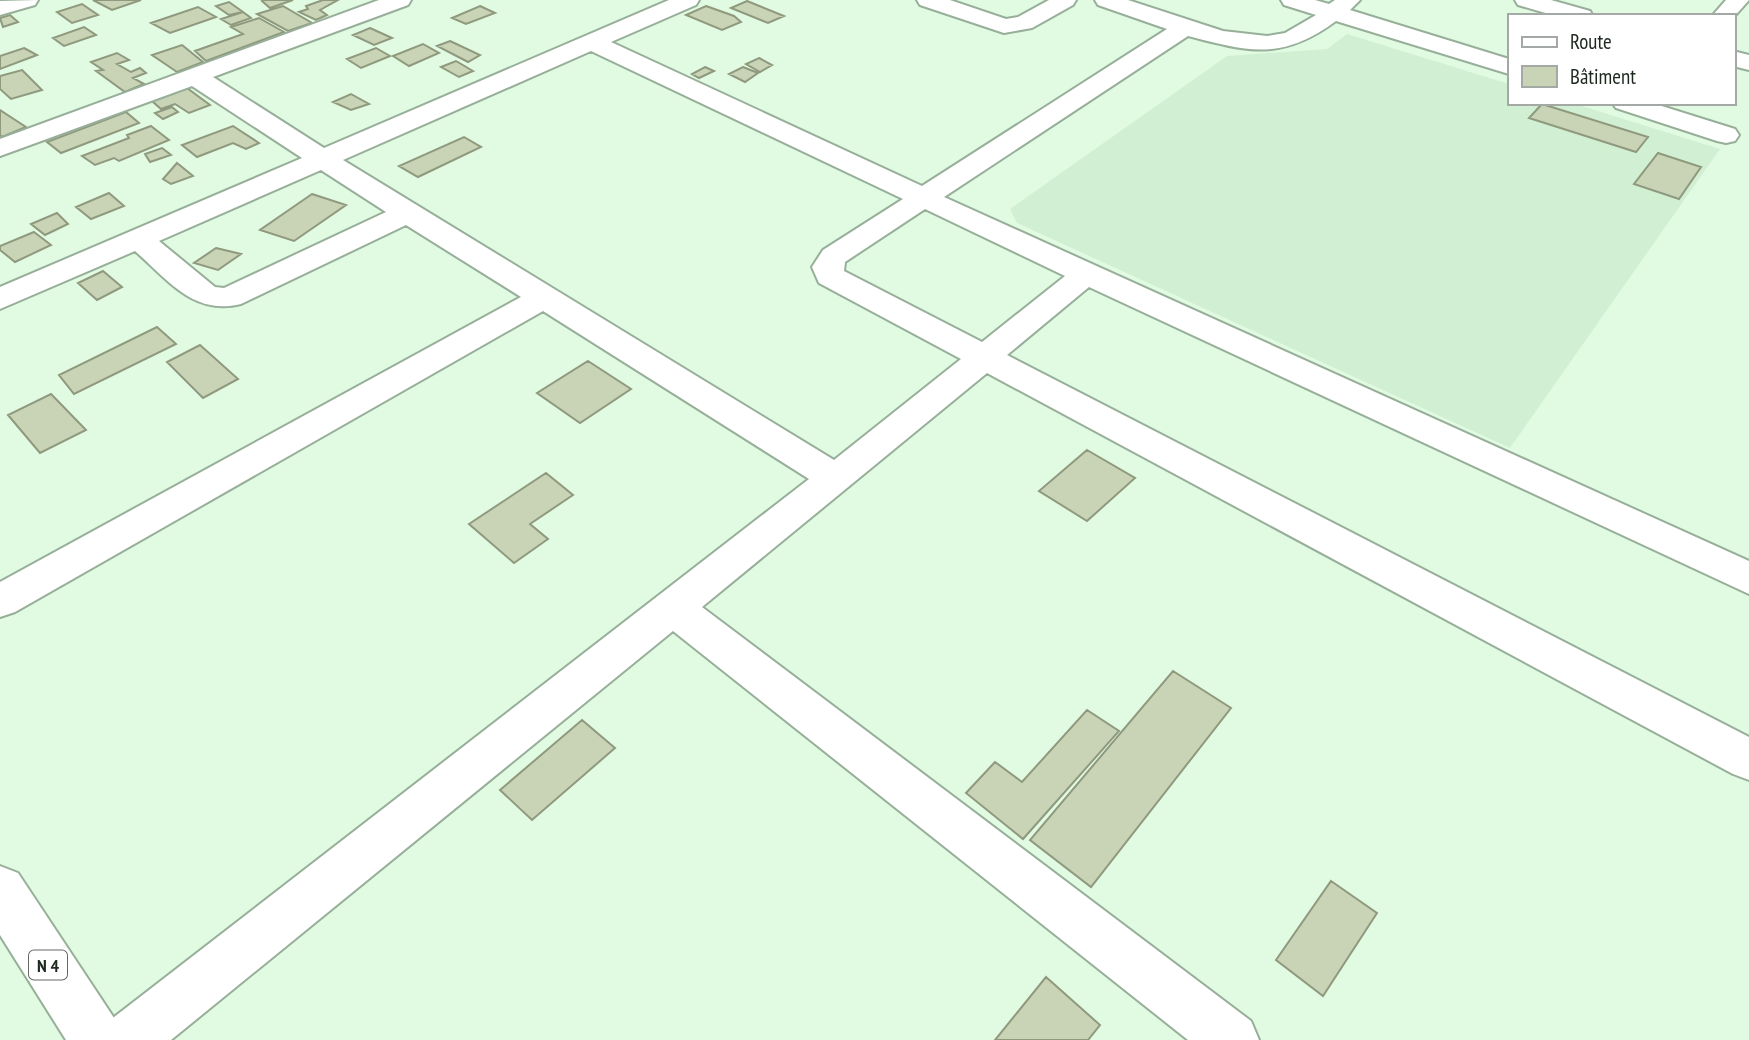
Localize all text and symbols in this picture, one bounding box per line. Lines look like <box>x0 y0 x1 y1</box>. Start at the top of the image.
legend <box>1508 14 1735 105</box>
text: Route <box>1570 28 1612 55</box>
text: Bâtiment <box>1570 63 1636 90</box>
road number: N 4 <box>29 950 67 980</box>

